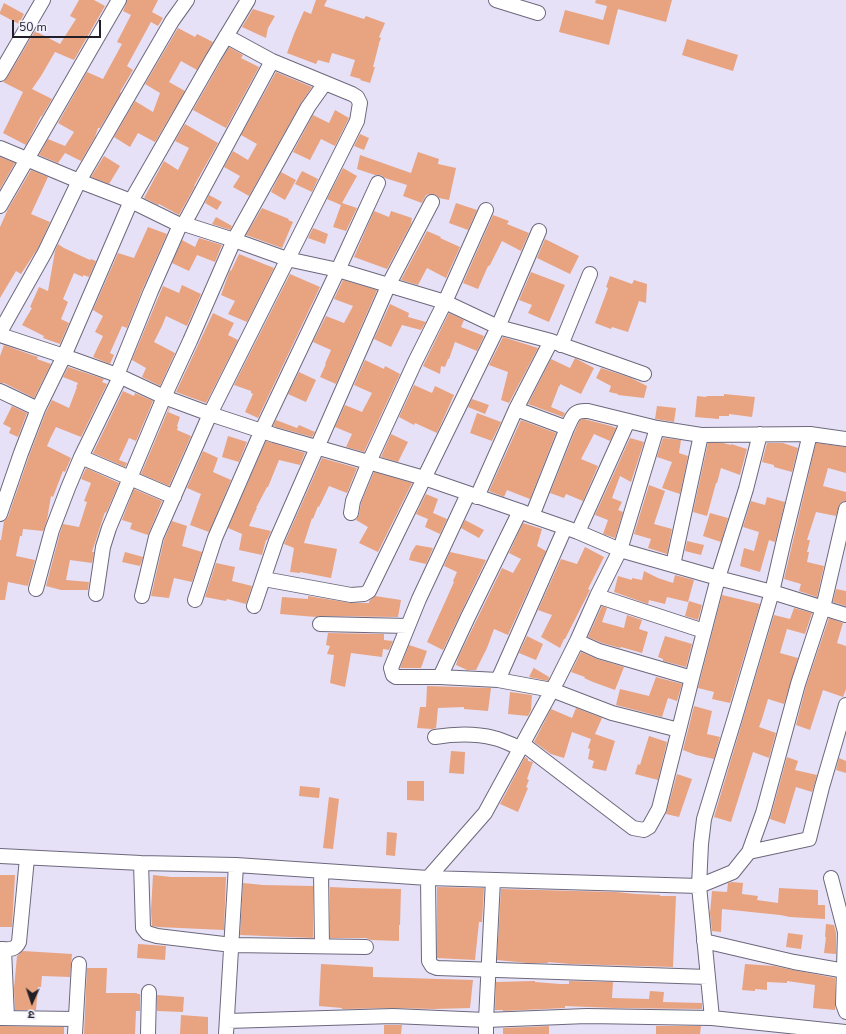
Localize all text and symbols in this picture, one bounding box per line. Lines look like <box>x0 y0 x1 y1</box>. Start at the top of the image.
scale bar <box>14 12 103 38</box>
text: 50 m <box>19 19 47 35</box>
north arrow <box>12 982 52 1022</box>
text: उ <box>28 1007 35 1022</box>

